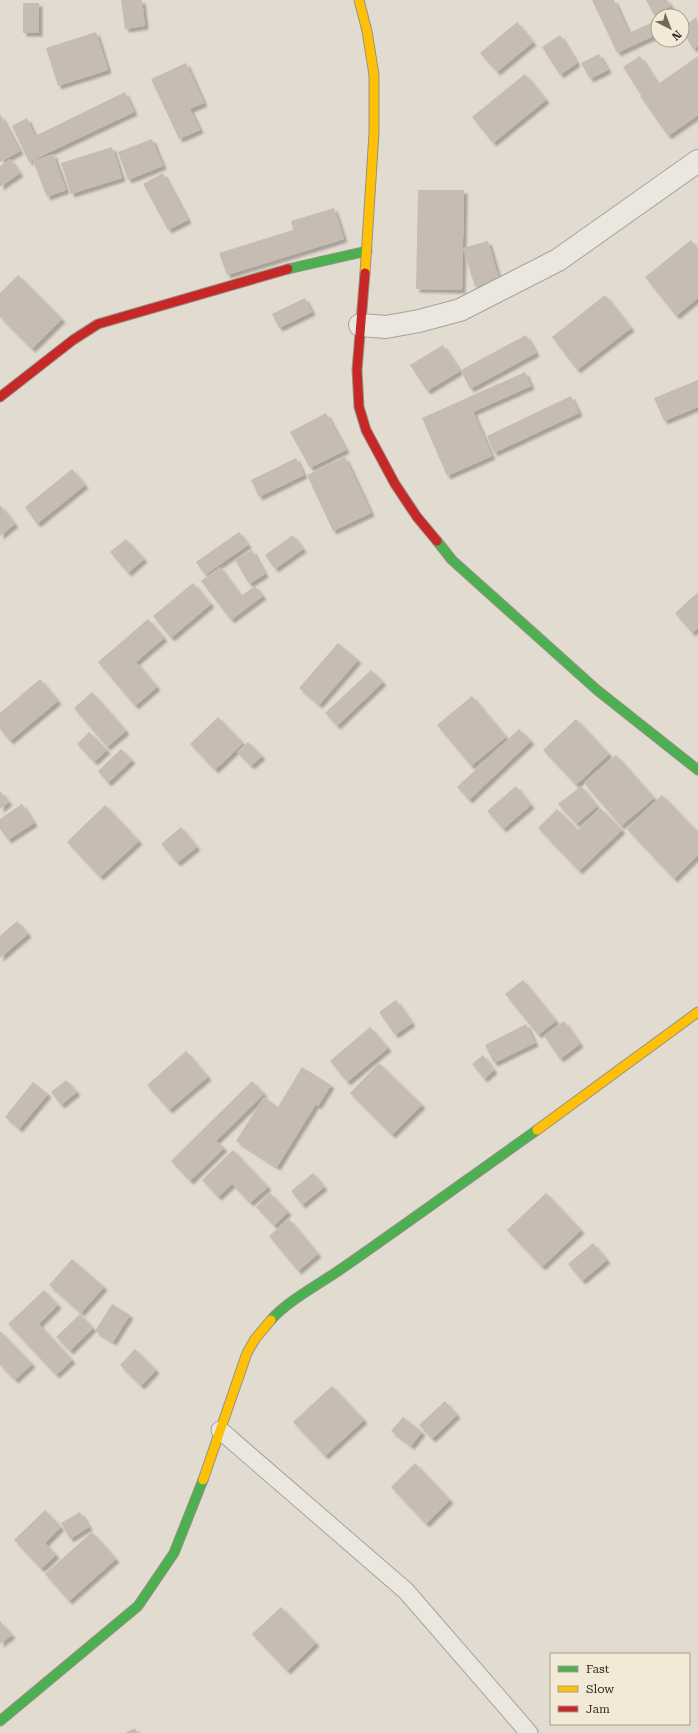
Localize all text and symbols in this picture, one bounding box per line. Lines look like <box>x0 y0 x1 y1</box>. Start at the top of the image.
north arrow <box>650 8 690 48</box>
text: N <box>668 27 684 43</box>
legend <box>550 1653 690 1725</box>
text: Fast <box>586 1662 610 1676</box>
text: Slow <box>586 1682 614 1696</box>
text: Jam <box>586 1702 610 1716</box>

